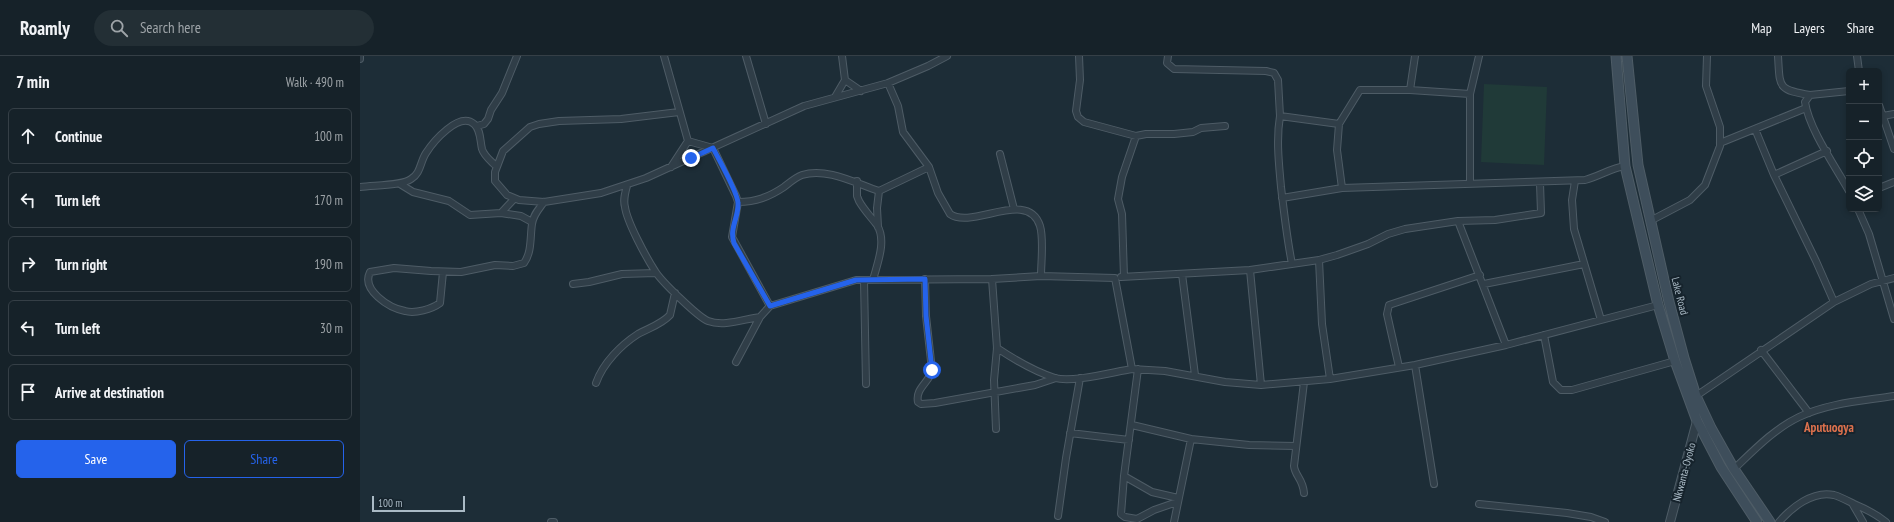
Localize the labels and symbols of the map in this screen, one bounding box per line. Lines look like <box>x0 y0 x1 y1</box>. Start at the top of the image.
route end <box>682 149 700 167</box>
street label: Lake Road <box>1669 276 1692 317</box>
route start <box>923 361 941 379</box>
district label: Aputuogya <box>1803 419 1854 436</box>
street label: Nkwanta-Oyoko <box>1669 441 1699 503</box>
scale bar <box>372 494 465 513</box>

